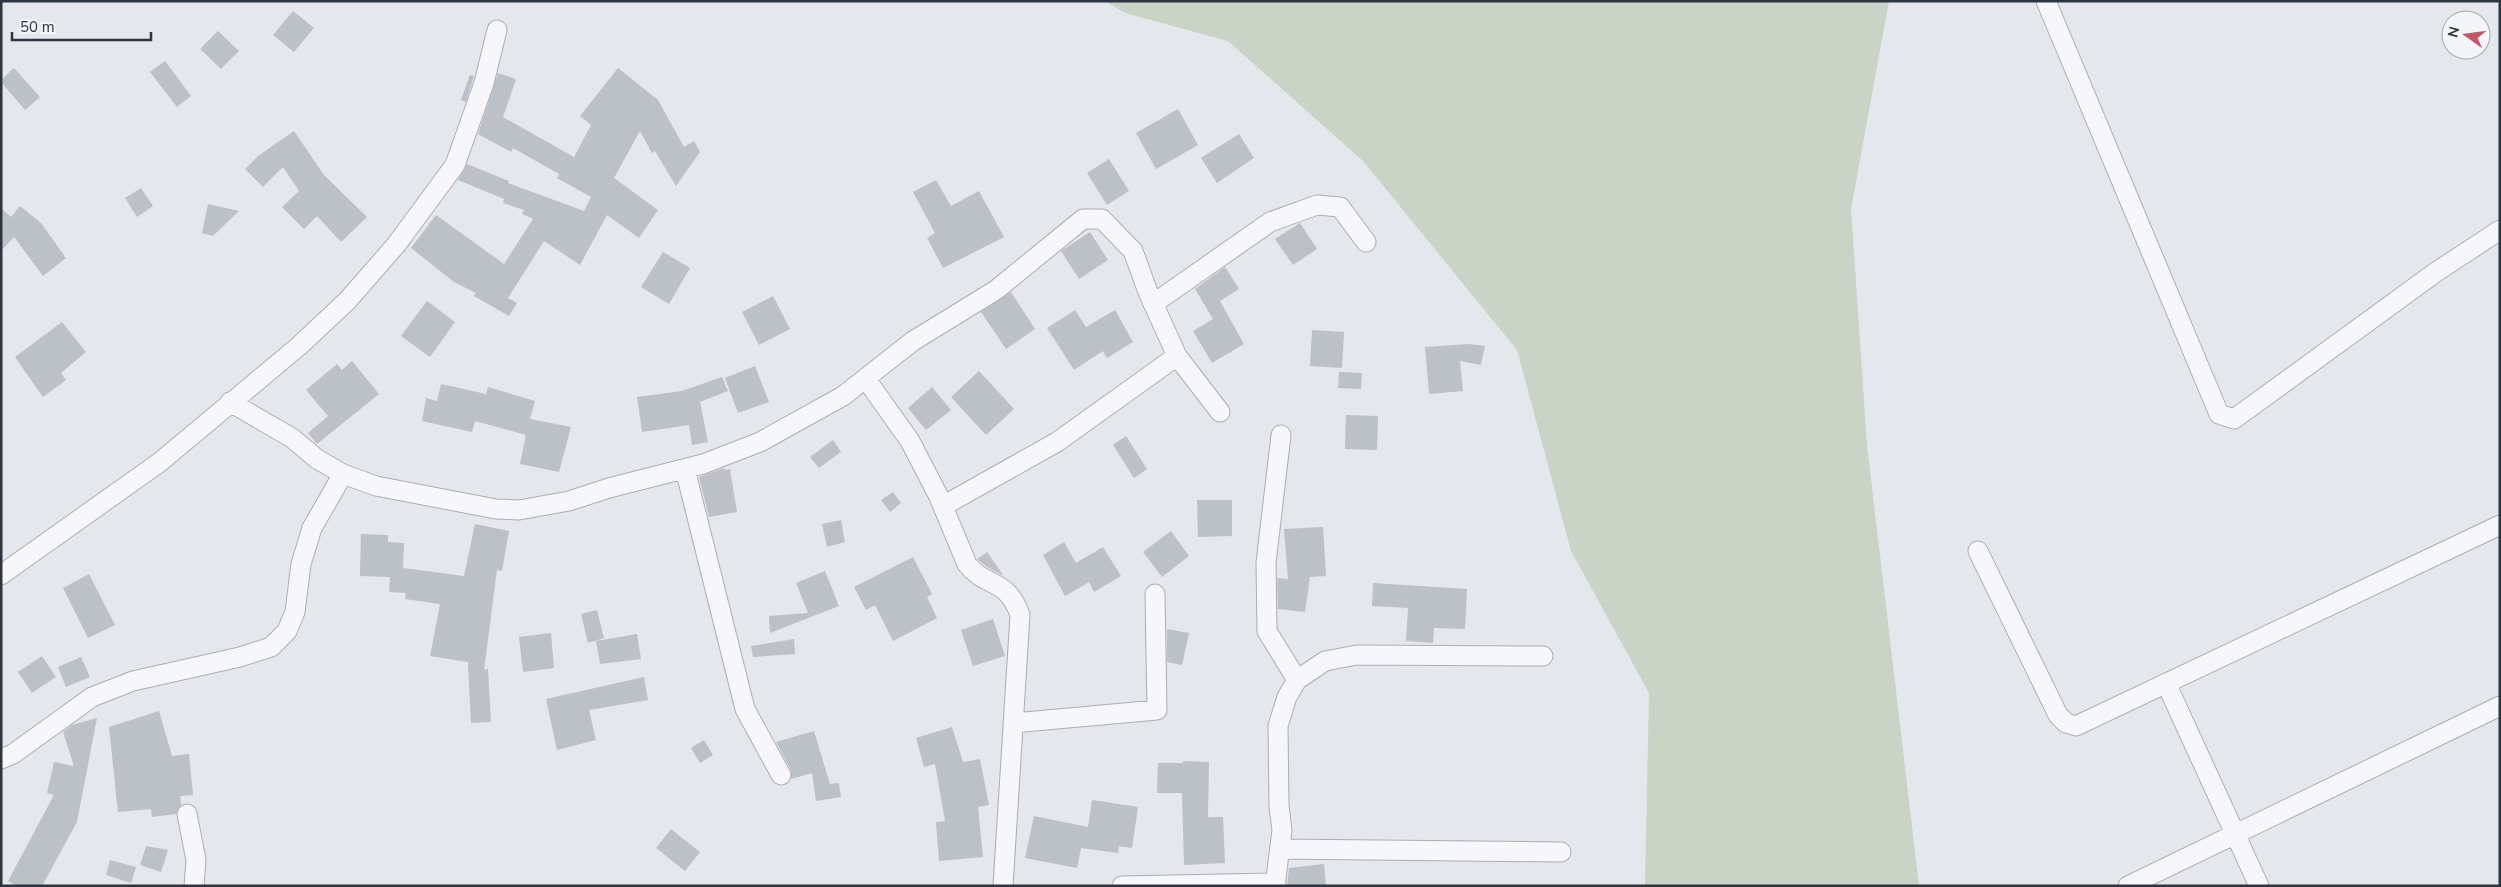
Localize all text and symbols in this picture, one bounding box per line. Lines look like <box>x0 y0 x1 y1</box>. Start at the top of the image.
scale bar <box>12 10 151 42</box>
north arrow <box>2441 10 2491 60</box>
text: 50 m <box>20 17 55 37</box>
text: N <box>2443 25 2464 39</box>

